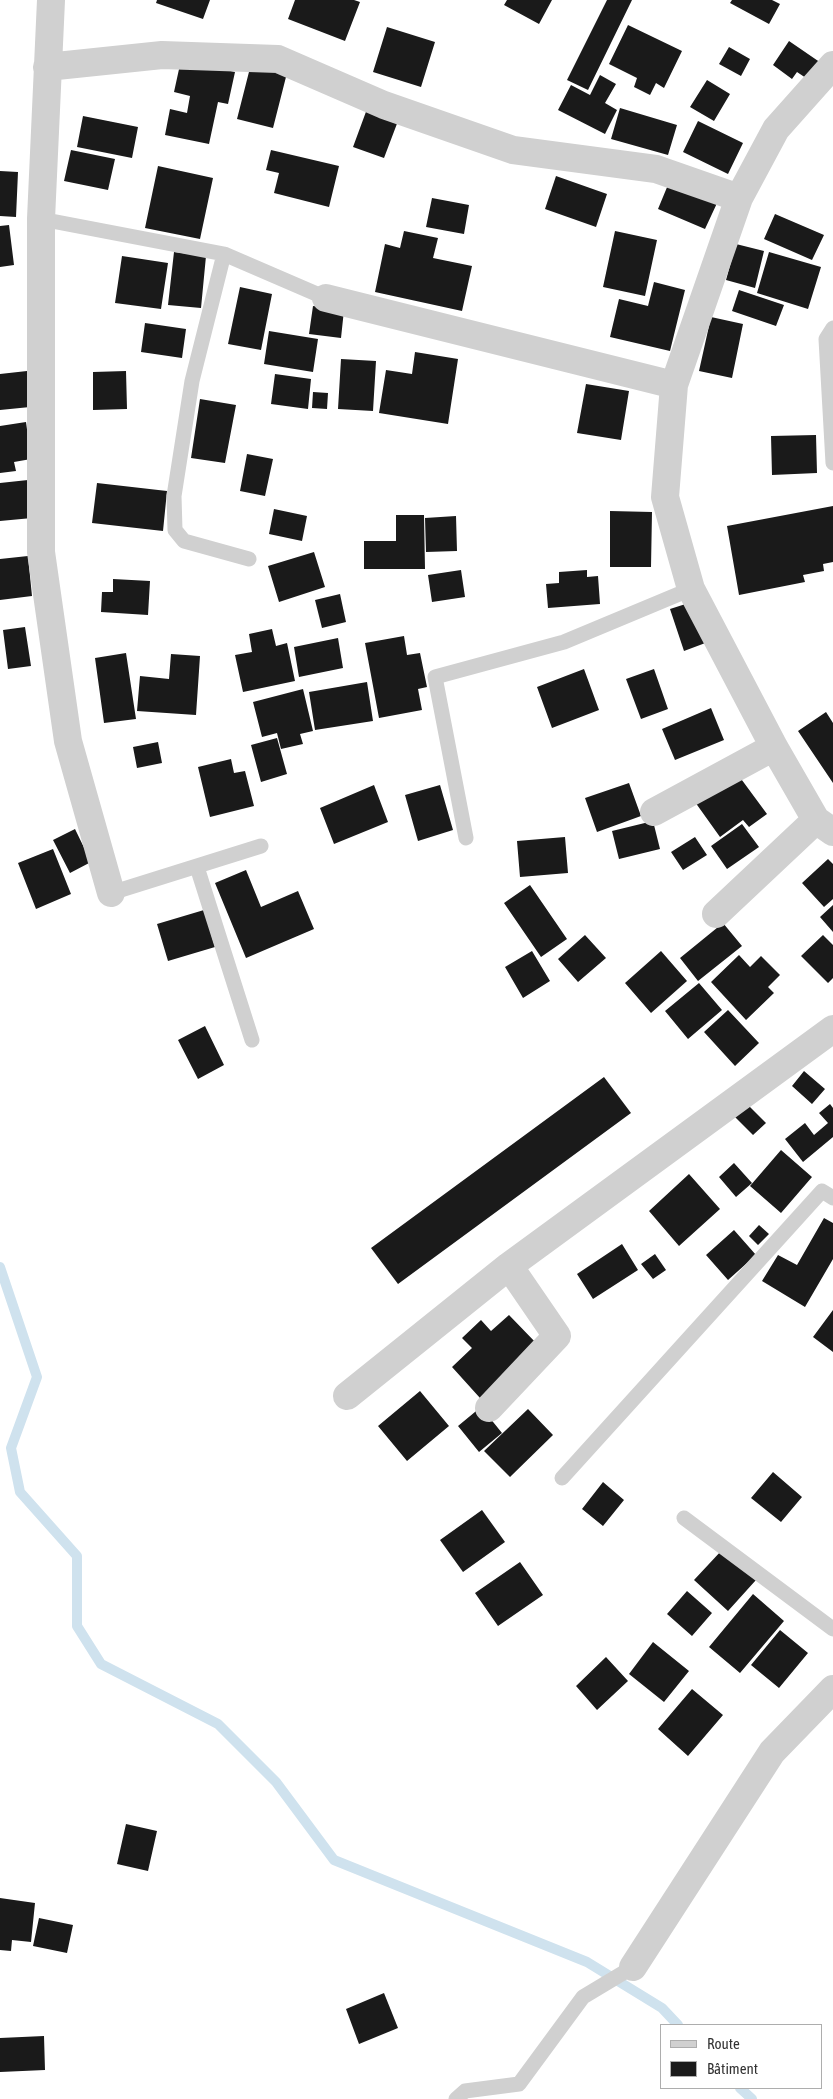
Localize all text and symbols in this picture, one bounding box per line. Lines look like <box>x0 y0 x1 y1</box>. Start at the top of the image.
legend <box>660 2024 823 2089</box>
text: Route <box>707 2035 740 2052</box>
text: Bâtiment <box>707 2060 758 2077</box>

